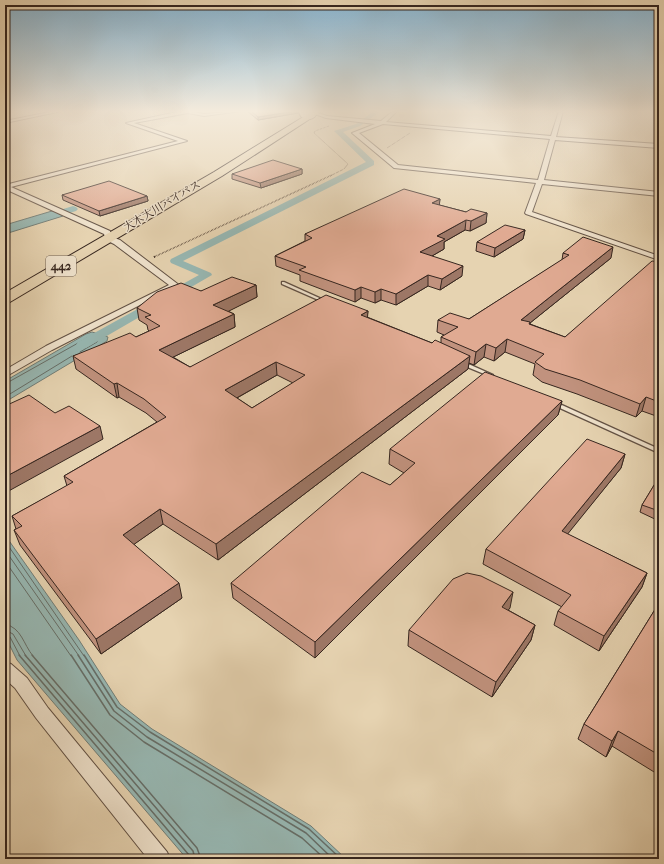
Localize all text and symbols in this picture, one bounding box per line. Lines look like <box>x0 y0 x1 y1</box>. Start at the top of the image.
street label: 大木大川バイパス <box>121 178 203 234</box>
road number: 442 <box>46 256 76 276</box>

